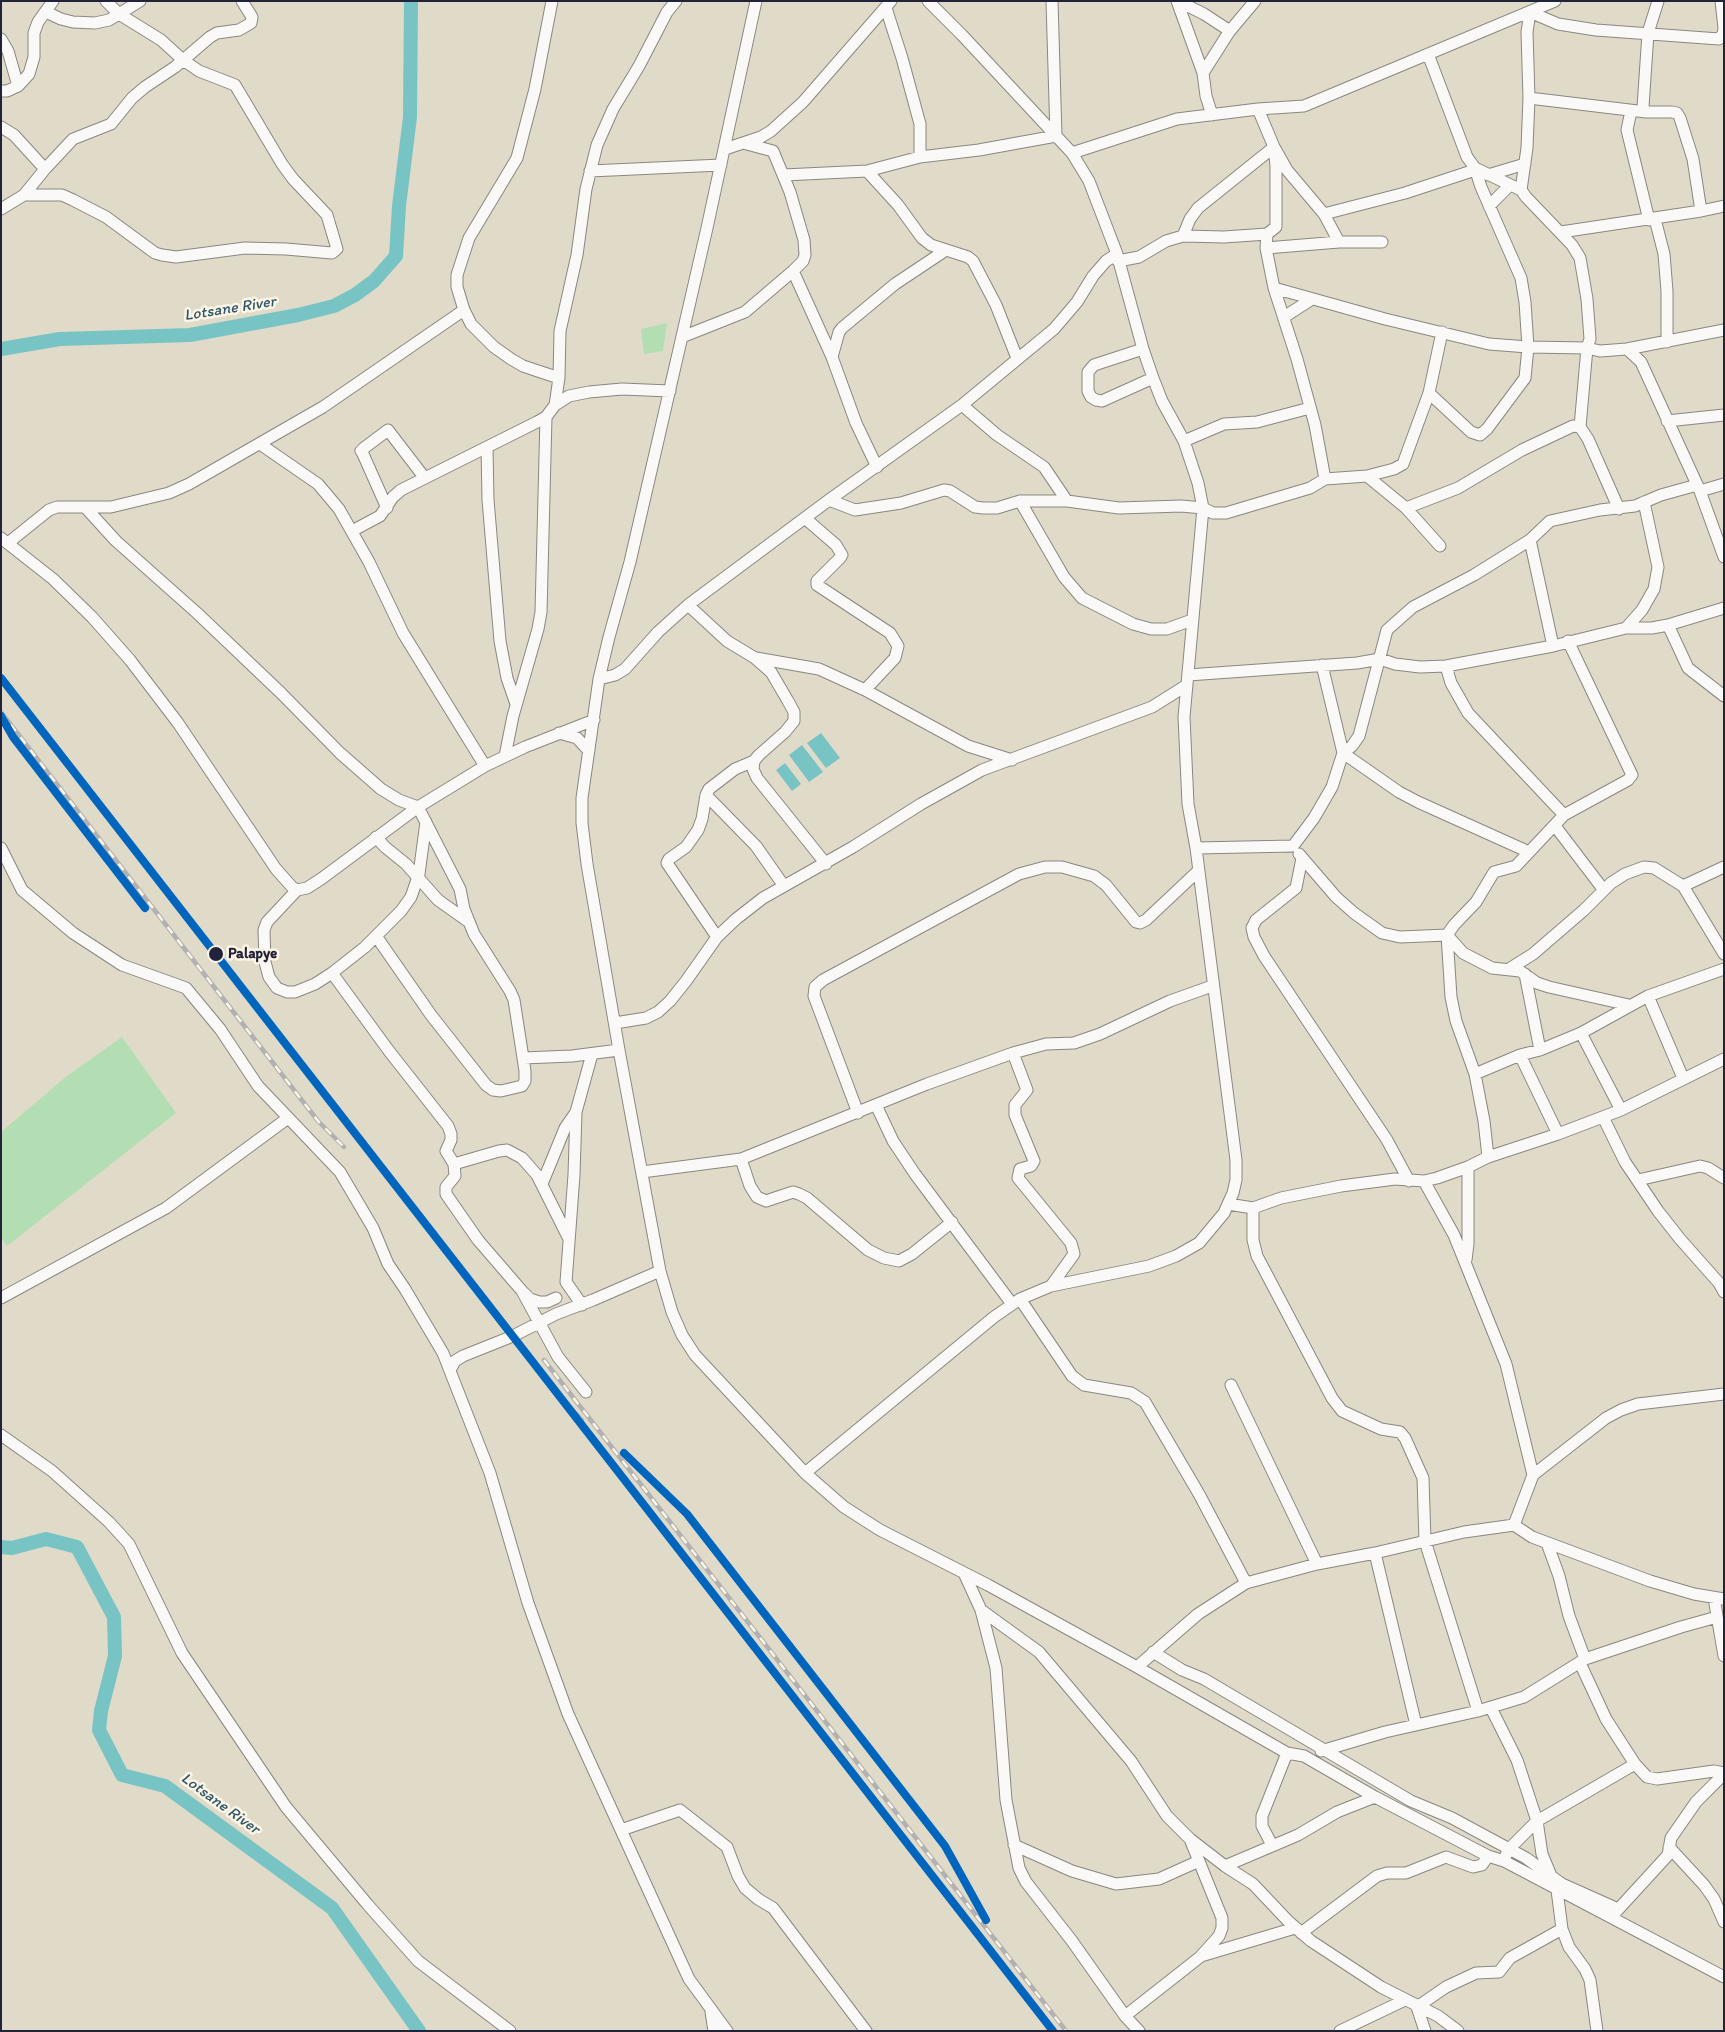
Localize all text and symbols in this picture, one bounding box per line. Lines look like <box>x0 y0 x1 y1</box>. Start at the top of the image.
water label: Lotsane River <box>183 292 277 326</box>
marker: Palapye <box>207 945 225 963</box>
place label: Palapye <box>228 945 277 963</box>
water label: Lotsane River <box>177 1769 263 1839</box>

